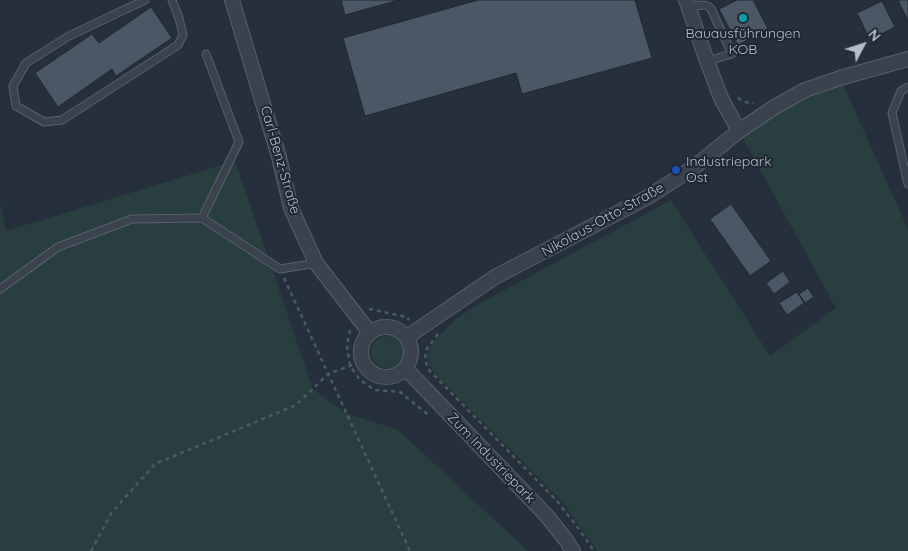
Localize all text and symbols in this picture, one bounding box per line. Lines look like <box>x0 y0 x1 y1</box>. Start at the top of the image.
marker: Bauausführungen KOB <box>737 12 749 24</box>
north arrow <box>838 20 888 70</box>
place label: Bauausführungen KOB <box>685 26 801 58</box>
text: N <box>864 26 885 45</box>
street label: Carl-Benz-Straße <box>257 104 303 216</box>
place label: Industriepark Ost <box>686 154 772 186</box>
marker: Industriepark Ost <box>670 164 682 176</box>
street label: Nikolaus-Otto-Straße <box>539 179 667 261</box>
street label: Zum Industriepark <box>444 409 538 507</box>

